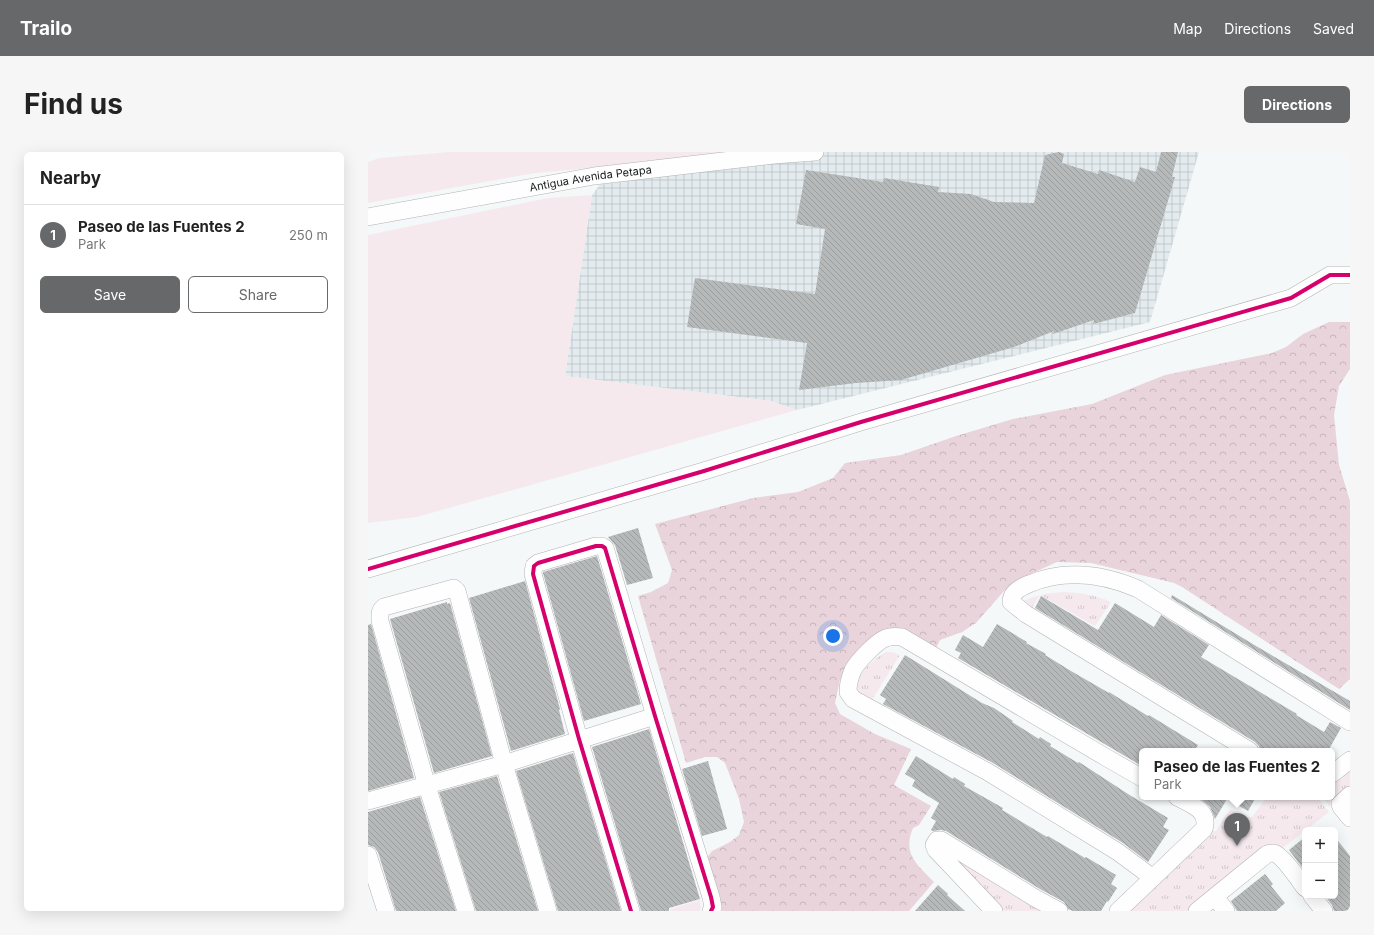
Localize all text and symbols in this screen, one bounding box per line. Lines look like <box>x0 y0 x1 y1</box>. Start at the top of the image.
text: Trailo <box>20 17 72 40</box>
text: Map <box>1173 20 1202 37</box>
text: Directions <box>1224 20 1291 37</box>
text: Saved <box>1313 20 1354 37</box>
button: Directions <box>1244 86 1350 123</box>
text: Find us <box>24 87 123 121</box>
street label: Antigua Avenida Petapa <box>528 162 653 195</box>
text: Nearby <box>40 168 101 188</box>
text: Paseo de las Fuentes 2 <box>78 217 245 236</box>
text: 1 <box>50 227 56 243</box>
text: 250 m <box>289 227 328 243</box>
text: Park <box>78 236 106 252</box>
button: Save <box>40 276 180 313</box>
button: Share <box>188 276 328 313</box>
your location <box>823 626 843 646</box>
popup <box>1139 748 1335 800</box>
text: Paseo de las Fuentes 2 <box>1154 757 1320 776</box>
text: Park <box>1154 776 1182 792</box>
pin: 1 <box>1224 813 1250 846</box>
map controls <box>1302 827 1338 899</box>
button: + <box>1302 827 1338 863</box>
button: − <box>1302 863 1338 899</box>

